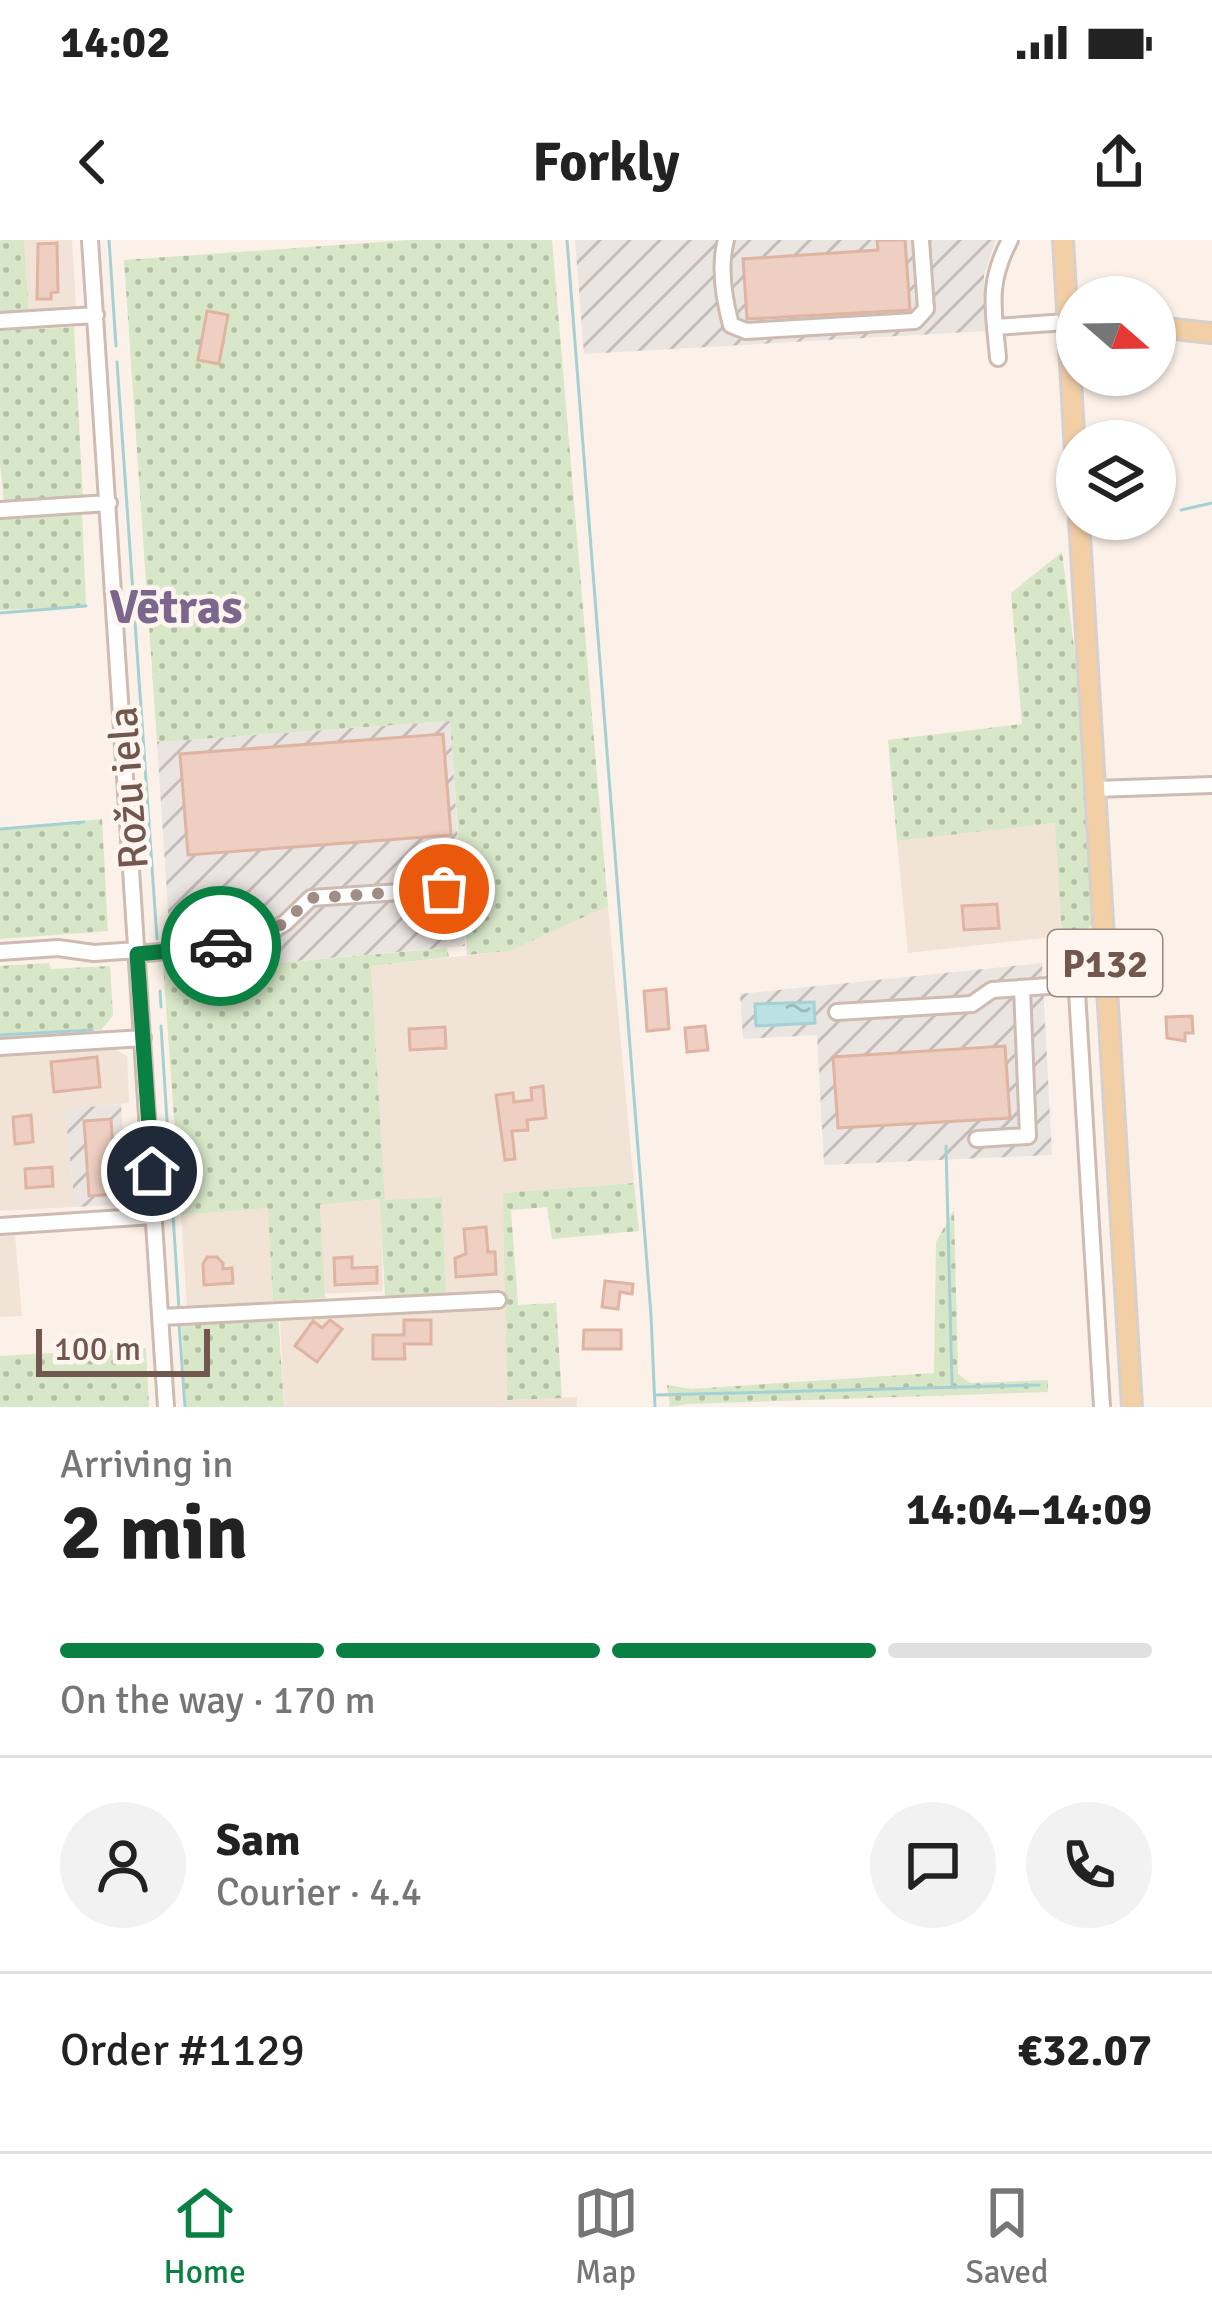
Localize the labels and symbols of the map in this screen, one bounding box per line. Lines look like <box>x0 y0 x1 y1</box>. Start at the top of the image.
north arrow <box>1056 276 1176 396</box>
district label: Vētras <box>109 578 243 637</box>
street label: Rožu iela <box>97 705 160 871</box>
pin <box>393 838 495 940</box>
courier <box>161 886 281 1006</box>
road number: P132 <box>1048 930 1162 996</box>
pin <box>101 1120 203 1222</box>
scale bar <box>36 1323 210 1376</box>

